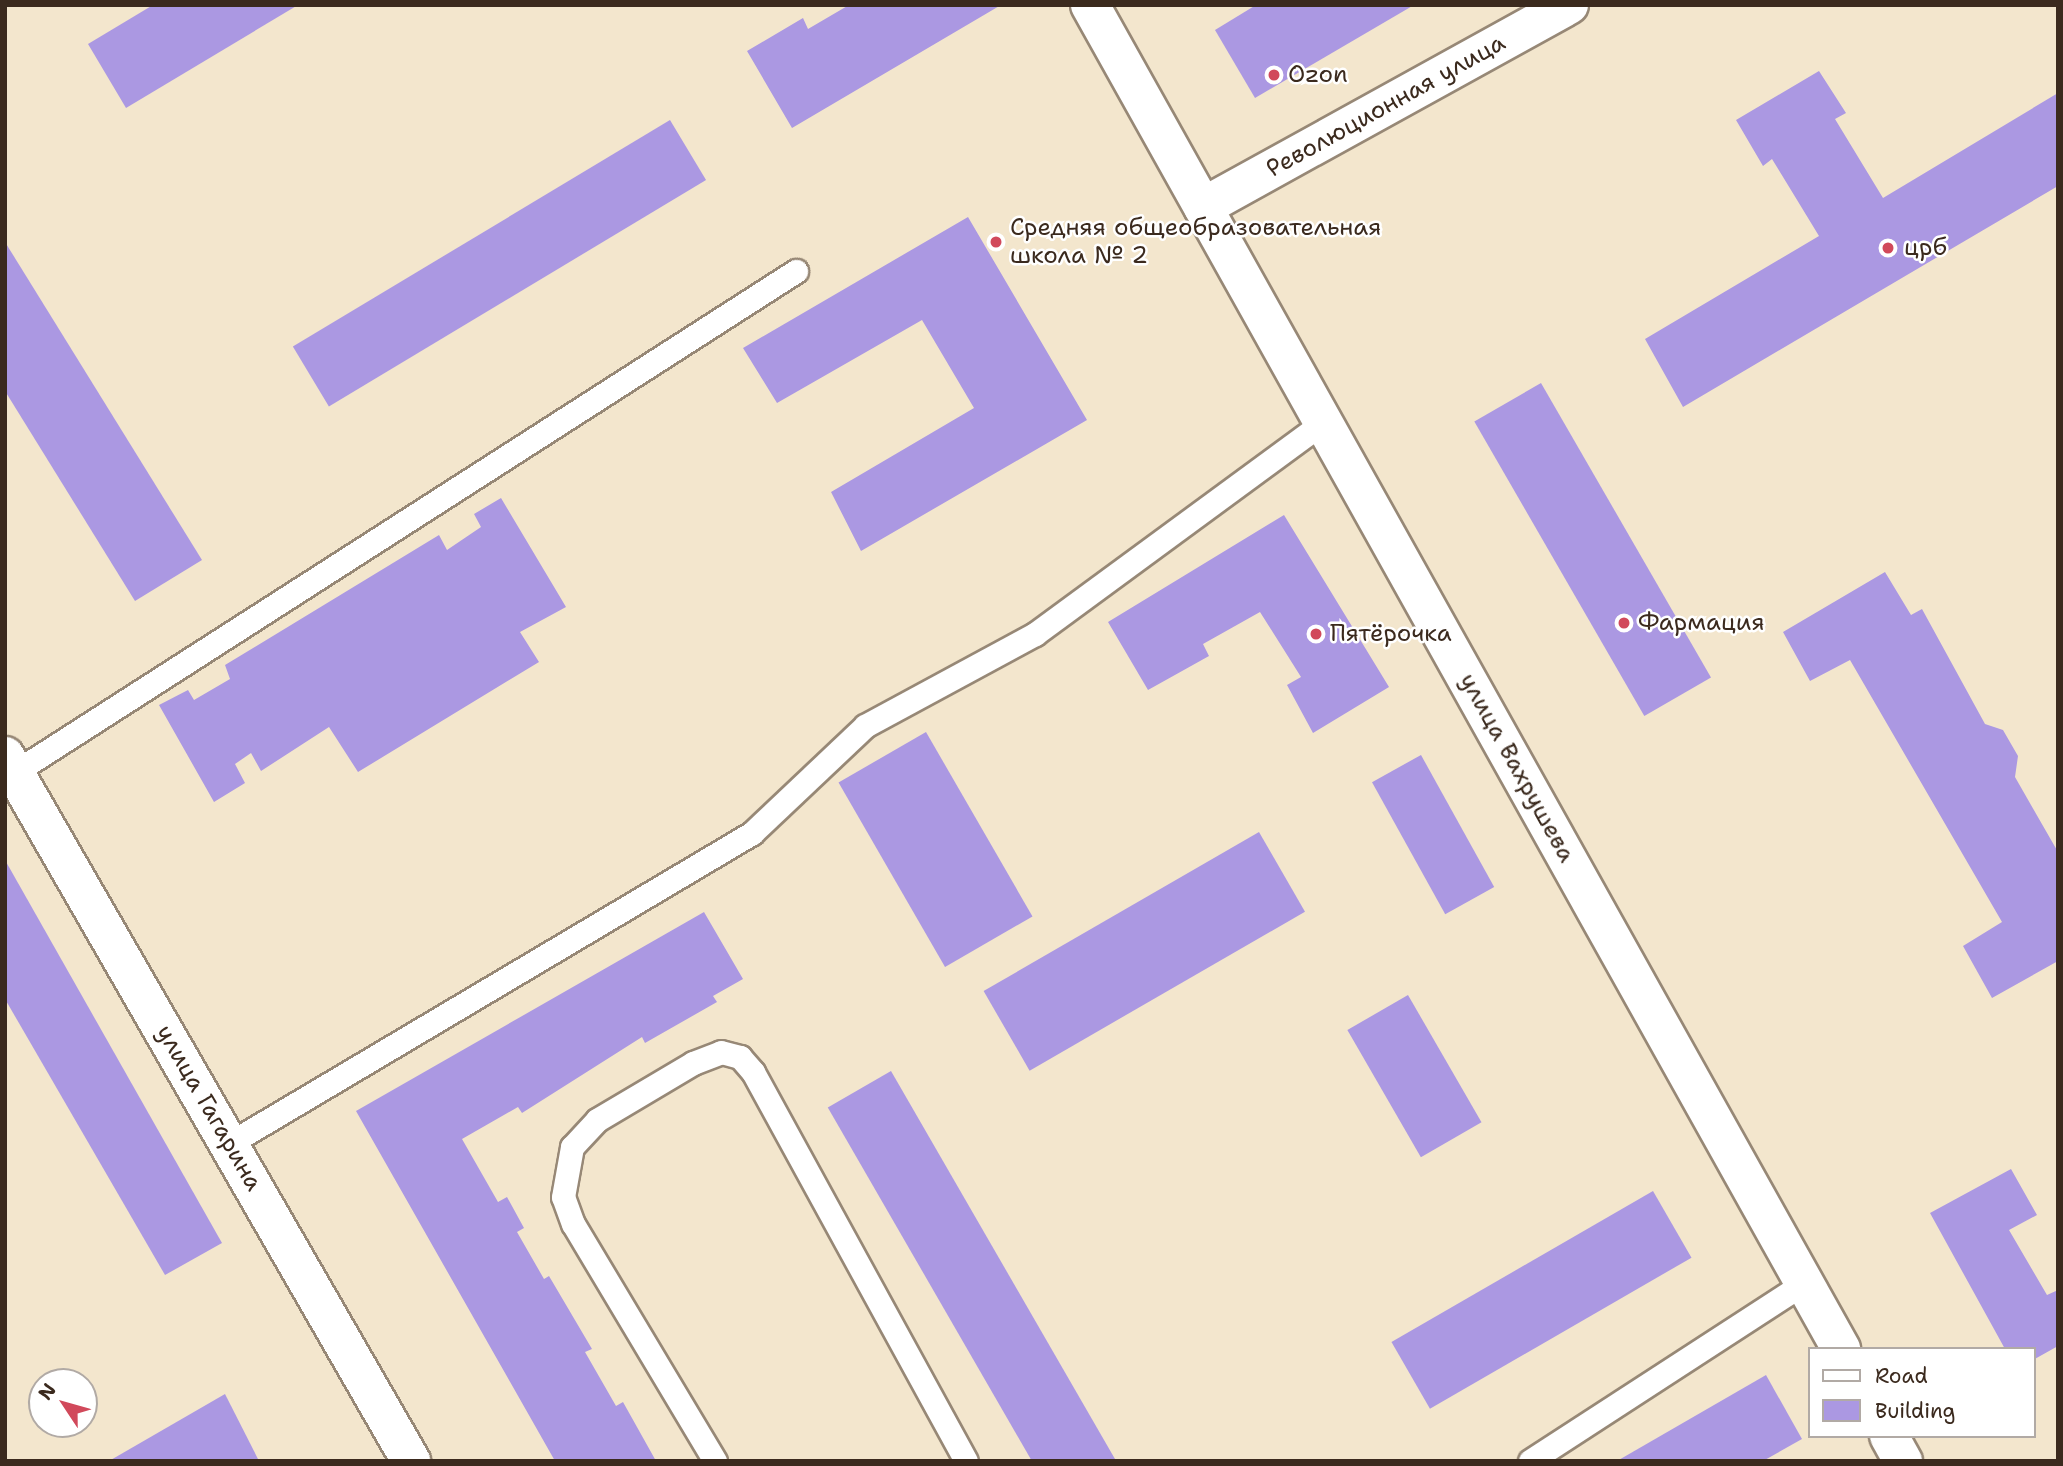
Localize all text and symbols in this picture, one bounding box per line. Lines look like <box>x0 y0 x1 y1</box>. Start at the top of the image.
street label: Революционная улица <box>1262 28 1510 184</box>
place label: Ozon <box>1288 61 1348 89</box>
marker: Ozon <box>1266 67 1282 83</box>
place label: Средняя общеобразовательная школа № 2 <box>1010 214 1381 270</box>
marker: Средняя общеобразовательная школа № 2 <box>988 234 1004 250</box>
place label: црб <box>1904 234 1947 262</box>
marker: црб <box>1878 238 1898 258</box>
place label: Фармация <box>1638 609 1765 637</box>
marker: Фармация <box>1616 615 1632 631</box>
place label: Пятёрочка <box>1330 620 1452 648</box>
marker: Пятёрочка <box>1308 626 1324 642</box>
street label: улица Вахрушева <box>1453 668 1581 868</box>
street label: улица Гагарина <box>150 1020 268 1196</box>
legend <box>1808 1347 2035 1438</box>
text: Road <box>1875 1362 1928 1390</box>
north arrow <box>28 1368 98 1438</box>
text: N <box>33 1378 62 1405</box>
text: Building <box>1875 1397 1955 1425</box>

